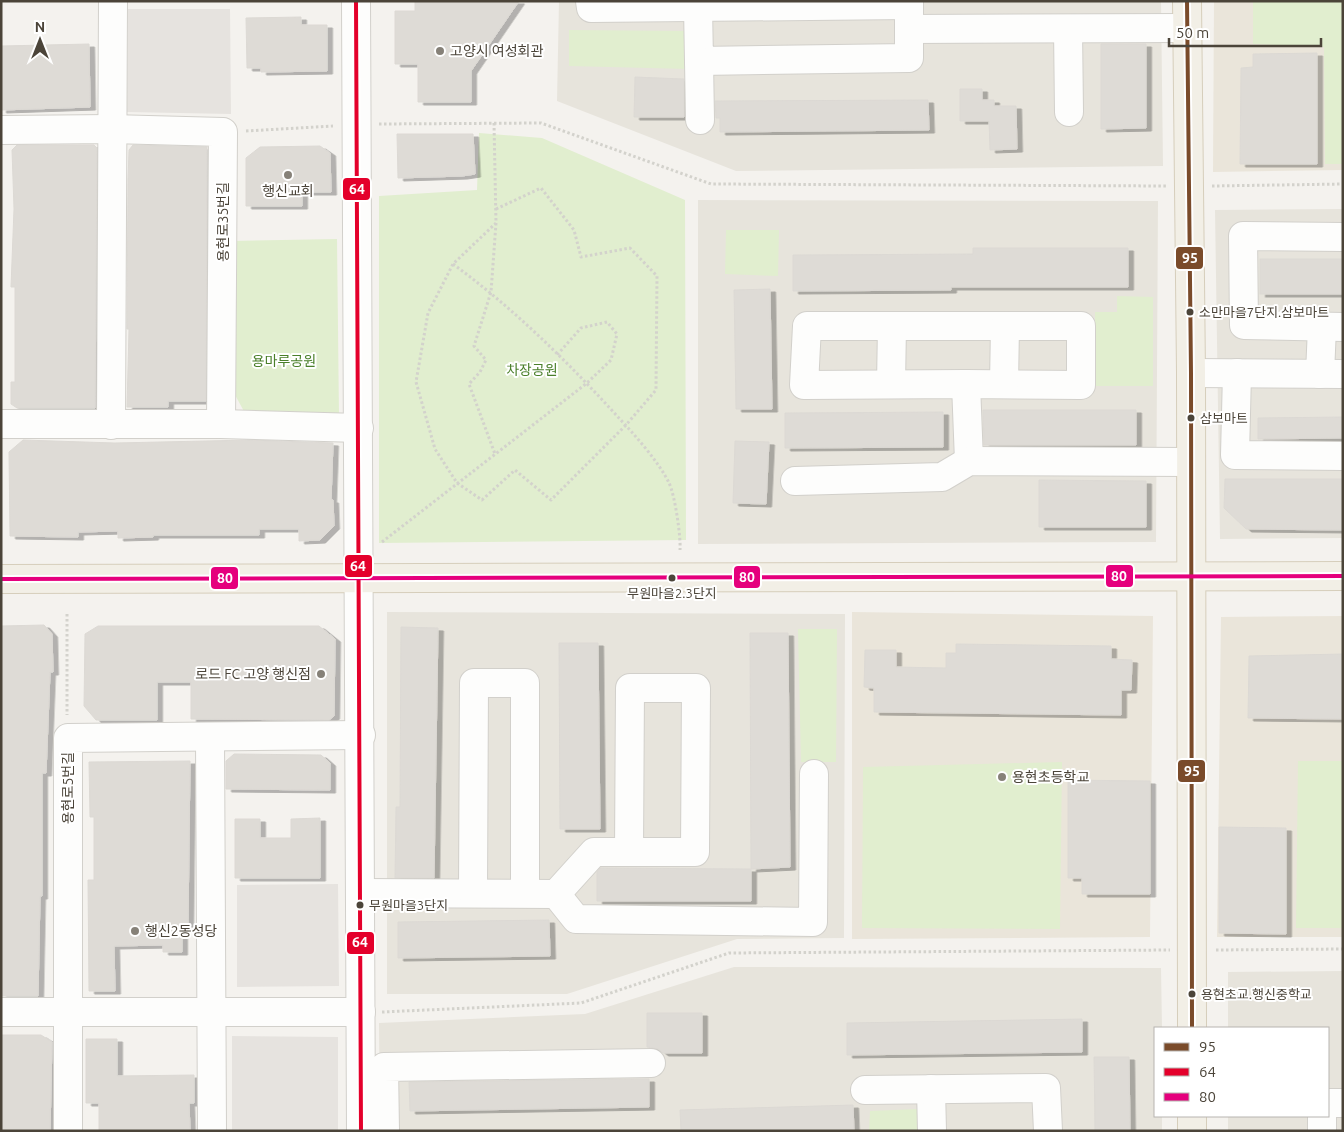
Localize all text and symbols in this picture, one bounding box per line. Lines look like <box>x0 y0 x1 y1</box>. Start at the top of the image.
north arrow <box>15 15 65 65</box>
scale bar <box>1169 15 1322 47</box>
text: N <box>35 19 45 35</box>
text: 50 m <box>1176 24 1209 41</box>
place label: 고양시 여성회관 <box>450 43 543 59</box>
marker: 고양시 여성회관 <box>434 45 446 57</box>
marker: 행신교회 <box>282 169 294 181</box>
line badge: 64 <box>342 177 371 201</box>
text: 64 <box>349 181 365 197</box>
street label: 용현로35번길 <box>215 182 231 262</box>
place label: 행신교회 <box>262 183 314 199</box>
line badge: 95 <box>1175 246 1204 270</box>
text: 95 <box>1182 250 1198 266</box>
place label: 소만마을7단지.삼보마트 <box>1199 305 1329 319</box>
marker: 소만마을7단지.삼보마트 <box>1185 307 1195 317</box>
park label: 용마루공원 <box>252 353 316 369</box>
park label: 차장공원 <box>506 362 558 378</box>
place label: 삼보마트 <box>1200 411 1248 425</box>
marker: 삼보마트 <box>1186 413 1196 423</box>
line badge: 64 <box>344 554 373 578</box>
text: 64 <box>350 558 366 574</box>
line badge: 80 <box>1105 564 1134 588</box>
line badge: 80 <box>733 565 761 589</box>
line badge: 80 <box>210 566 239 590</box>
text: 80 <box>1111 568 1127 584</box>
text: 80 <box>739 569 755 585</box>
text: 80 <box>217 570 233 586</box>
marker: 무원마을2.3단지 <box>667 573 677 583</box>
place label: 무원마을2.3단지 <box>627 586 717 600</box>
place label: 로드 FC 고양 행신점 <box>195 666 311 682</box>
marker: 로드 FC 고양 행신점 <box>315 668 327 680</box>
street label: 용현로5번길 <box>60 752 76 824</box>
line badge: 95 <box>1177 759 1206 783</box>
text: 95 <box>1184 763 1200 779</box>
place label: 용현초등학교 <box>1012 769 1089 785</box>
marker: 용현초등학교 <box>996 771 1008 783</box>
place label: 무원마을3단지 <box>369 898 448 912</box>
marker: 무원마을3단지 <box>355 900 365 910</box>
place label: 행신2동성당 <box>145 923 217 939</box>
marker: 행신2동성당 <box>129 925 141 937</box>
line badge: 64 <box>346 931 375 955</box>
text: 64 <box>352 934 368 950</box>
place label: 용현초교.행신중학교 <box>1201 987 1312 1001</box>
marker: 용현초교.행신중학교 <box>1187 989 1197 999</box>
legend <box>1154 1027 1329 1117</box>
text: 95 <box>1199 1038 1216 1055</box>
text: 64 <box>1199 1063 1216 1080</box>
text: 80 <box>1199 1088 1216 1105</box>

